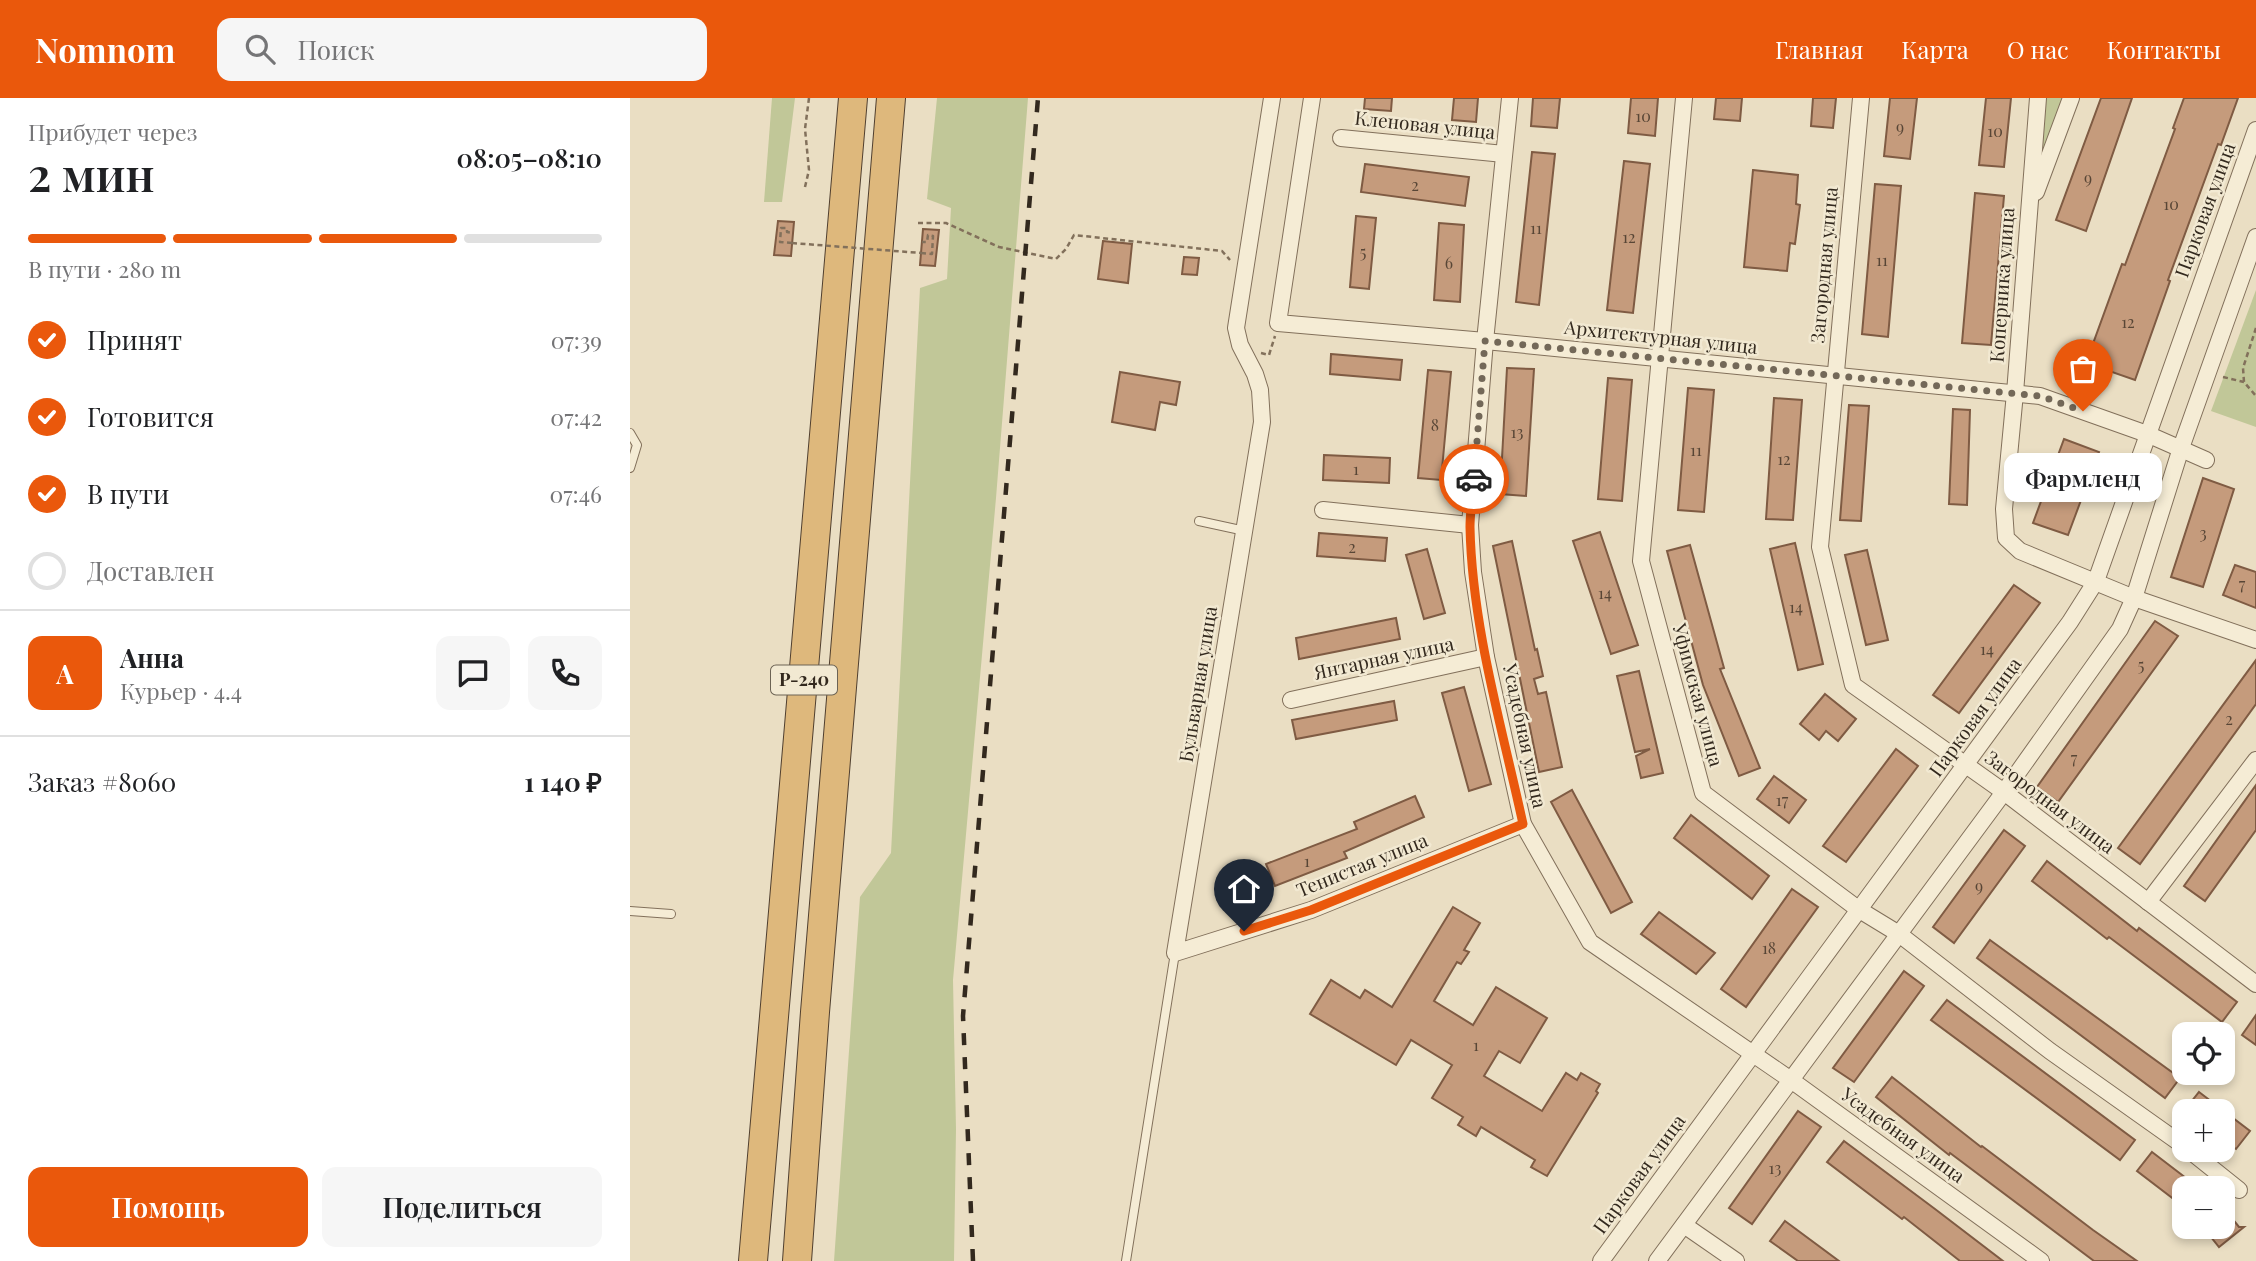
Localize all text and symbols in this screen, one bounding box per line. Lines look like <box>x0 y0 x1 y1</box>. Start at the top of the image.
search box <box>217 18 707 81</box>
text: Nomnom <box>35 27 175 71</box>
icon: search <box>241 30 279 68</box>
text: Поиск <box>297 32 375 67</box>
text: Главная <box>1775 33 1863 65</box>
text: Карта <box>1901 33 1969 65</box>
text: О нас <box>2007 33 2069 65</box>
text: Контакты <box>2107 33 2221 65</box>
street label: Кленовая улица <box>1353 104 1497 144</box>
house number: 10 <box>1635 105 1651 126</box>
text: Прибудет через <box>28 116 197 147</box>
house number: 9 <box>1896 116 1904 137</box>
house number: 10 <box>1987 120 2003 141</box>
street label: Парковая улица <box>2168 138 2241 281</box>
text: 08:05–08:10 <box>457 140 602 175</box>
text: 2 мин <box>28 142 154 204</box>
house number: 9 <box>2084 167 2092 188</box>
house number: 2 <box>1411 174 1419 195</box>
street label: Загородная улица <box>1803 185 1843 344</box>
house number: 10 <box>2163 193 2179 214</box>
street label: Коперника улица <box>1983 206 2019 363</box>
house number: 11 <box>1530 217 1542 238</box>
house number: 12 <box>1622 226 1636 247</box>
house number: 5 <box>1360 241 1366 262</box>
house number: 11 <box>1876 249 1888 270</box>
house number: 6 <box>1445 252 1453 273</box>
text: В пути · 280 m <box>28 253 181 284</box>
house number: 12 <box>2121 311 2135 332</box>
street label: Архитектурная улица <box>1562 313 1759 359</box>
icon: check <box>28 321 66 359</box>
text: Принят <box>87 322 182 357</box>
text: 07:39 <box>551 324 602 355</box>
pin <box>2053 339 2113 411</box>
icon: bag <box>2064 350 2102 388</box>
icon: check <box>28 398 66 436</box>
text: Готовится <box>87 399 214 434</box>
text: 07:42 <box>550 401 602 432</box>
house number: 8 <box>1431 414 1439 435</box>
house number: 13 <box>1511 421 1523 442</box>
house number: 11 <box>1690 439 1702 460</box>
courier <box>1439 444 1509 514</box>
house number: 12 <box>1777 448 1791 469</box>
callout: Фармленд <box>2004 453 2162 502</box>
house number: 1 <box>1353 458 1359 479</box>
icon: car <box>1455 460 1493 498</box>
text: Фармленд <box>2025 462 2141 493</box>
icon: check <box>28 475 66 513</box>
text: В пути <box>87 476 169 511</box>
text: 07:46 <box>549 478 602 509</box>
house number: 3 <box>2199 522 2207 543</box>
house number: 2 <box>1348 536 1356 557</box>
text: Доставлен <box>87 553 214 588</box>
house number: 7 <box>2239 573 2246 594</box>
house number: 14 <box>1598 582 1612 603</box>
house number: 14 <box>1789 596 1803 617</box>
street label: Бульварная улица <box>1172 603 1222 764</box>
street label: Уфимская улица <box>1667 619 1731 770</box>
street label: Янтарная улица <box>1310 629 1457 685</box>
button: chat <box>436 636 510 710</box>
button: phone <box>528 636 602 710</box>
house number: 14 <box>1980 638 1994 659</box>
text: Анна <box>120 640 184 675</box>
street label: Парковая улица <box>1922 651 2027 781</box>
house number: 5 <box>2138 654 2144 675</box>
text: А <box>56 656 74 691</box>
street label: Усадебная улица <box>1498 660 1554 811</box>
road number: Р-240 <box>771 666 837 694</box>
text: Курьер · 4.4 <box>120 675 242 706</box>
house number: 2 <box>2225 708 2233 729</box>
street label: Загородная улица <box>1980 744 2121 859</box>
house number: 7 <box>2071 747 2078 768</box>
text: Заказ #8060 <box>28 764 176 799</box>
text: 1 140 ₽ <box>524 764 602 799</box>
house number: 17 <box>1776 789 1789 810</box>
street label: Тенистая улица <box>1292 826 1432 902</box>
house number: 1 <box>1304 850 1310 871</box>
pin <box>1214 859 1274 931</box>
icon: home <box>1225 870 1263 908</box>
house number: 9 <box>1975 875 1983 896</box>
house number: 18 <box>1762 937 1776 958</box>
map controls <box>2172 1022 2235 1239</box>
button: locate <box>2172 1022 2235 1085</box>
house number: 1 <box>1473 1034 1479 1055</box>
street label: Усадебная улица <box>1836 1080 1971 1188</box>
button: + <box>2172 1099 2235 1162</box>
street label: Парковая улица <box>1586 1108 1691 1238</box>
house number: 13 <box>1769 1157 1781 1178</box>
button: Помощь <box>28 1167 308 1247</box>
button: Поделиться <box>322 1167 602 1247</box>
button: − <box>2172 1176 2235 1239</box>

